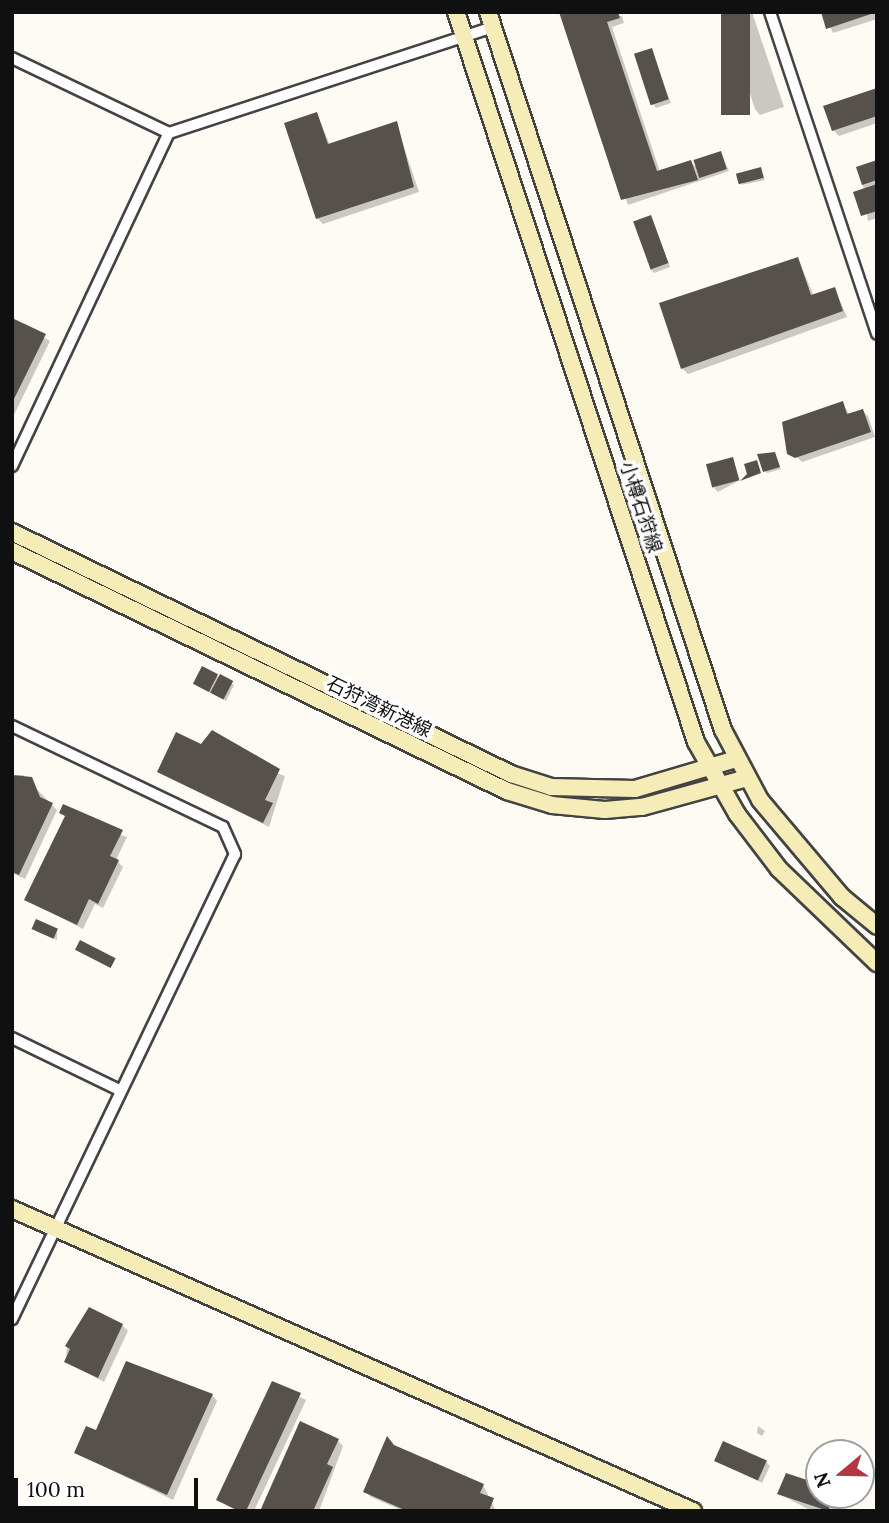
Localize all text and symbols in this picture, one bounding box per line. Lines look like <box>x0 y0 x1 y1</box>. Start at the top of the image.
street label: 小樽石狩線 <box>615 458 667 556</box>
street label: 石狩湾新港線 <box>323 672 435 742</box>
north arrow <box>805 1439 875 1509</box>
scale bar <box>18 1464 201 1508</box>
text: N <box>808 1469 836 1491</box>
text: 100 m <box>27 1476 85 1503</box>

